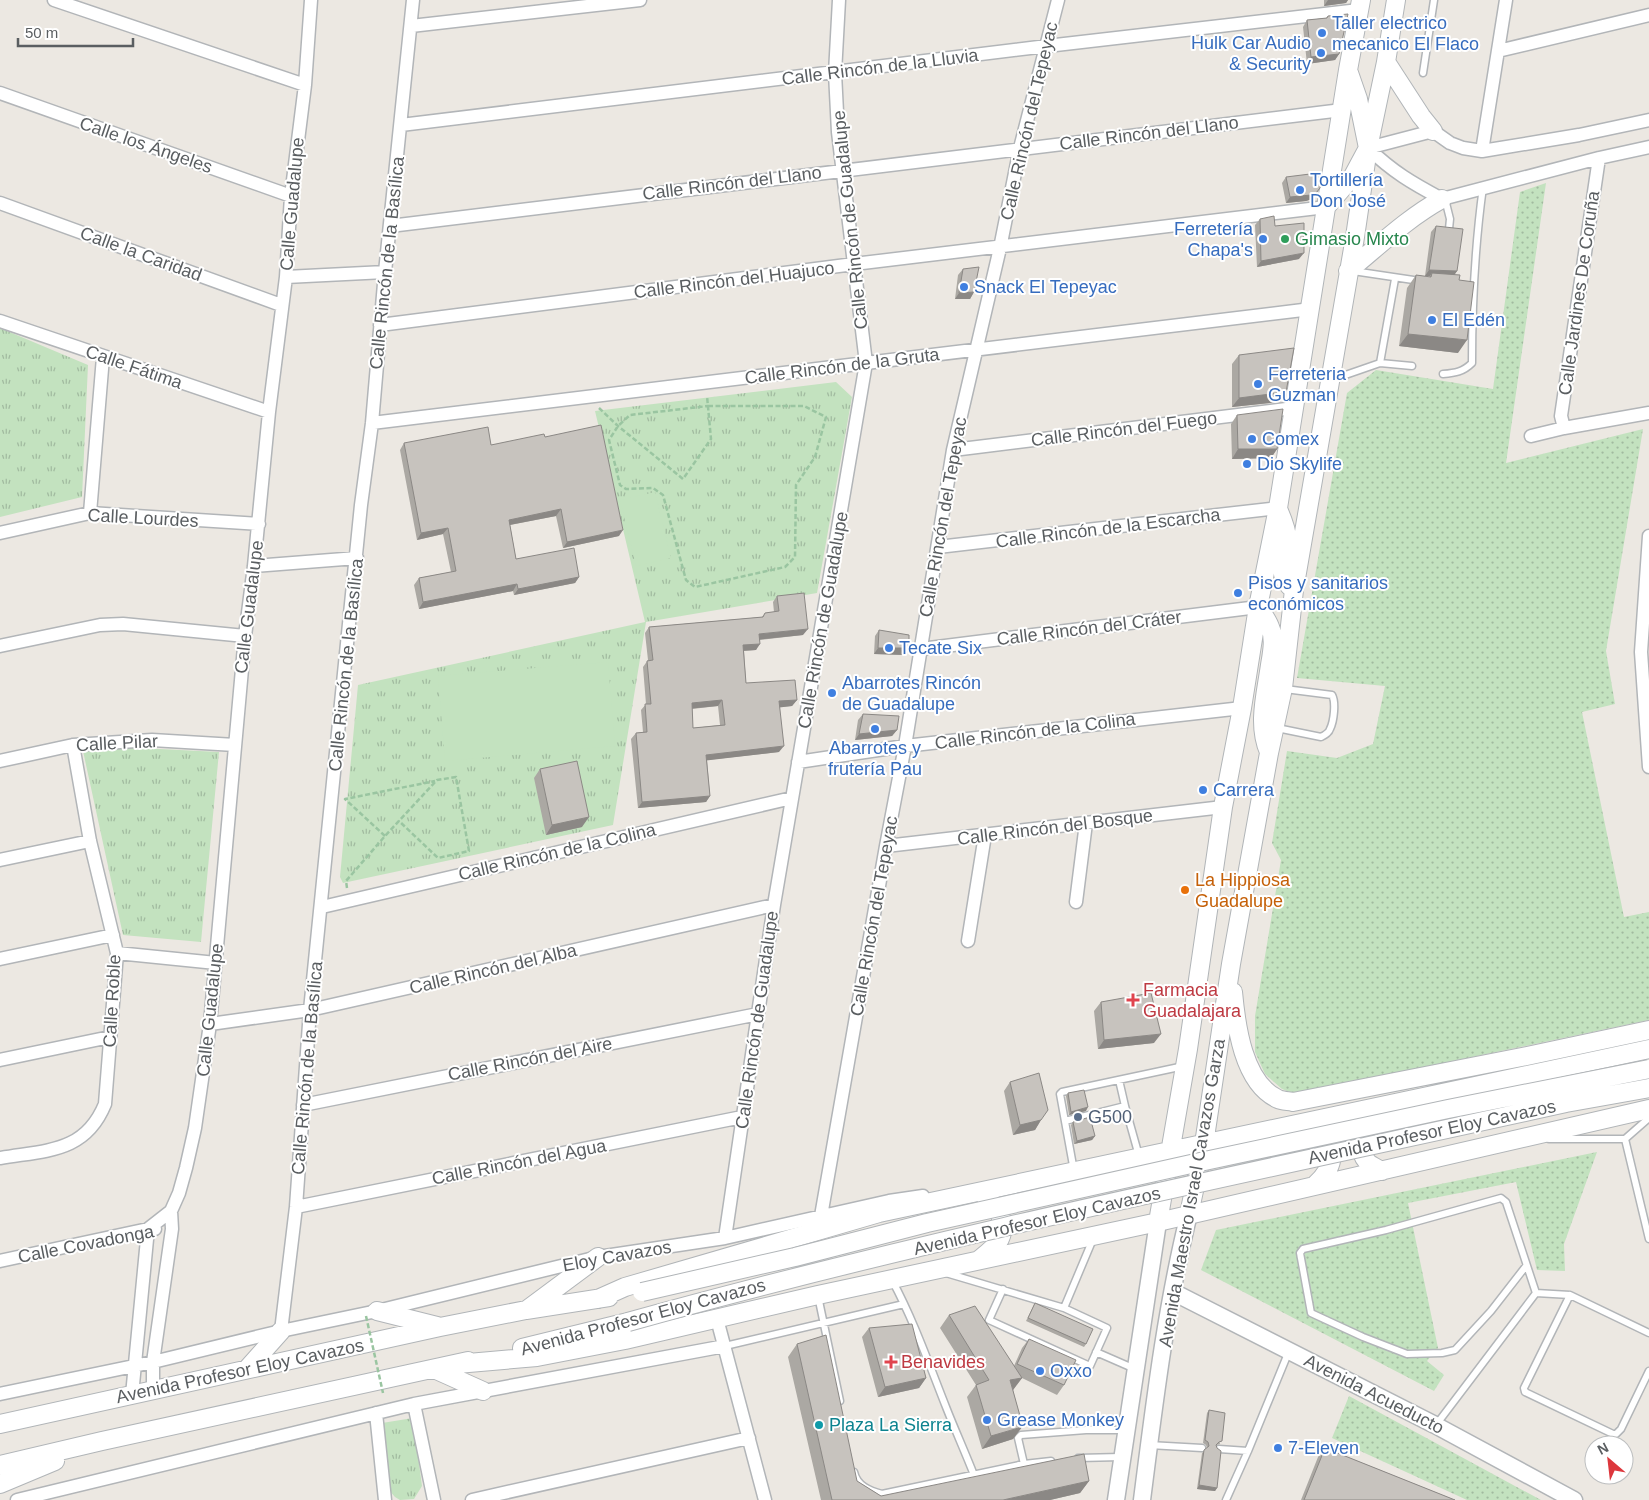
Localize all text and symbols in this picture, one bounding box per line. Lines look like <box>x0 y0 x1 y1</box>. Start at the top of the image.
place label: Taller electrico mecanico El Flaco <box>1332 13 1479 54</box>
scale bar <box>18 15 132 47</box>
street label: Calle Rincón del Tepeyac <box>996 20 1062 222</box>
text: 50 m <box>25 24 58 41</box>
marker: Taller electrico mecanico El Flaco <box>1316 27 1328 39</box>
place label: Hulk Car Audio & Security <box>1191 33 1311 74</box>
street label: Calle Rincón de la Lluvia <box>780 45 981 89</box>
marker: Hulk Car Audio & Security <box>1315 47 1327 59</box>
street label: Calle Rincón de Guadalupe <box>829 109 871 331</box>
street label: Calle Rincón del Llano <box>1058 112 1240 154</box>
street label: Calle los Ángeles <box>77 113 215 177</box>
street label: Calle Guadalupe <box>276 136 308 272</box>
street label: Calle Rincón de la Basílica <box>366 155 408 371</box>
street label: Calle Rincón del Llano <box>641 162 823 204</box>
place label: Tortillería Don José <box>1310 170 1386 211</box>
marker: Tortillería Don José <box>1294 184 1306 196</box>
street label: Calle Jardines De Coruña <box>1555 189 1603 396</box>
place label: Ferretería Chapa's <box>1174 219 1254 260</box>
street label: Calle la Caridad <box>77 223 205 285</box>
place label: Gimasio Mixto <box>1295 229 1409 249</box>
marker: Ferretería Chapa's <box>1257 233 1269 245</box>
marker: Gimasio Mixto <box>1279 233 1291 245</box>
street label: Calle Rincón del Huajuco <box>632 258 836 302</box>
place label: Snack El Tepeyac <box>974 277 1117 297</box>
marker: Snack El Tepeyac <box>958 281 970 293</box>
place label: El Edén <box>1442 310 1505 330</box>
marker: El Edén <box>1426 314 1438 326</box>
street label: Calle Fátima <box>83 341 186 393</box>
street label: Calle Rincón de la Gruta <box>743 344 942 388</box>
place label: Ferreteria Guzman <box>1268 364 1347 405</box>
marker: Ferreteria Guzman <box>1252 378 1264 390</box>
street label: Calle Rincón del Fuego <box>1030 408 1218 450</box>
street label: Calle Rincón del Tepeyac <box>916 415 970 619</box>
place label: Comex <box>1262 429 1319 449</box>
marker: Comex <box>1246 433 1258 445</box>
place label: Dio Skylife <box>1257 454 1342 474</box>
marker: Dio Skylife <box>1241 458 1253 470</box>
street label: Calle Rincón de la Escarcha <box>995 504 1222 552</box>
street label: Calle Lourdes <box>87 505 199 531</box>
street label: Calle Rincón de Guadalupe <box>794 510 852 730</box>
street label: Calle Guadalupe <box>231 539 267 675</box>
street label: Calle Rincón de la Basílica <box>325 557 367 773</box>
place label: Pisos y sanitarios económicos <box>1248 573 1388 614</box>
marker: Pisos y sanitarios económicos <box>1232 587 1244 599</box>
street label: Calle Rincón del Cráter <box>995 607 1183 649</box>
place label: Tecate Six <box>899 638 982 658</box>
marker: Tecate Six <box>883 642 895 654</box>
place label: Abarrotes Rincón de Guadalupe <box>842 673 981 714</box>
marker: Abarrotes Rincón de Guadalupe <box>826 687 838 699</box>
street label: Calle Rincón de la Colina <box>933 709 1137 753</box>
marker: Abarrotes y frutería Pau <box>869 723 881 735</box>
street label: Calle Pilar <box>76 731 158 755</box>
place label: Abarrotes y frutería Pau <box>828 738 922 779</box>
place label: Carrera <box>1213 780 1275 800</box>
marker: Carrera <box>1197 784 1209 796</box>
street label: Calle Rincón del Bosque <box>956 805 1154 849</box>
street label: Calle Rincón del Tepeyac <box>847 814 901 1018</box>
street label: Calle Rincón de la Colina <box>456 819 659 884</box>
place label: La Hippiosa Guadalupe <box>1195 870 1291 911</box>
marker: La Hippiosa Guadalupe <box>1179 884 1191 896</box>
street label: Calle Rincón de Guadalupe <box>732 910 782 1130</box>
street label: Calle Rincón del Alba <box>407 940 580 998</box>
street label: Calle Guadalupe <box>193 942 227 1078</box>
street label: Calle Roble <box>100 954 124 1048</box>
street label: Calle Rincón de la Basílica <box>288 960 326 1176</box>
place label: Farmacia Guadalajara <box>1143 980 1242 1021</box>
marker: Farmacia Guadalajara <box>1127 994 1139 1006</box>
street label: Calle Rincón del Aire <box>446 1033 614 1085</box>
street label: Avenida Maestro Israel Cavazos Garza <box>1155 1036 1229 1349</box>
street label: Avenida Profesor Eloy Cavazos <box>1306 1096 1558 1168</box>
place label: G500 <box>1088 1107 1132 1127</box>
marker: G500 <box>1072 1111 1084 1123</box>
street label: Calle Rincón del Agua <box>430 1135 609 1189</box>
street label: Avenida Profesor Eloy Cavazos <box>912 1183 1162 1259</box>
street label: Calle Covadonga <box>16 1221 157 1267</box>
street label: Eloy Cavazos <box>561 1237 673 1275</box>
street label: Avenida Profesor Eloy Cavazos <box>518 1275 768 1359</box>
street label: Avenida Profesor Eloy Cavazos <box>114 1335 366 1407</box>
street label: Avenida Acueducto <box>1301 1350 1447 1438</box>
place label: Benavides <box>901 1352 985 1372</box>
marker: Benavides <box>885 1356 897 1368</box>
place label: Oxxo <box>1050 1361 1092 1381</box>
marker: Oxxo <box>1034 1365 1046 1377</box>
place label: Grease Monkey <box>997 1410 1124 1430</box>
marker: Grease Monkey <box>981 1414 993 1426</box>
place label: Plaza La Sierra <box>829 1415 953 1435</box>
marker: Plaza La Sierra <box>813 1419 825 1431</box>
north arrow <box>1584 1435 1634 1485</box>
place label: 7-Eleven <box>1288 1438 1359 1458</box>
text: N <box>1595 1439 1611 1458</box>
marker: 7-Eleven <box>1272 1442 1284 1454</box>

